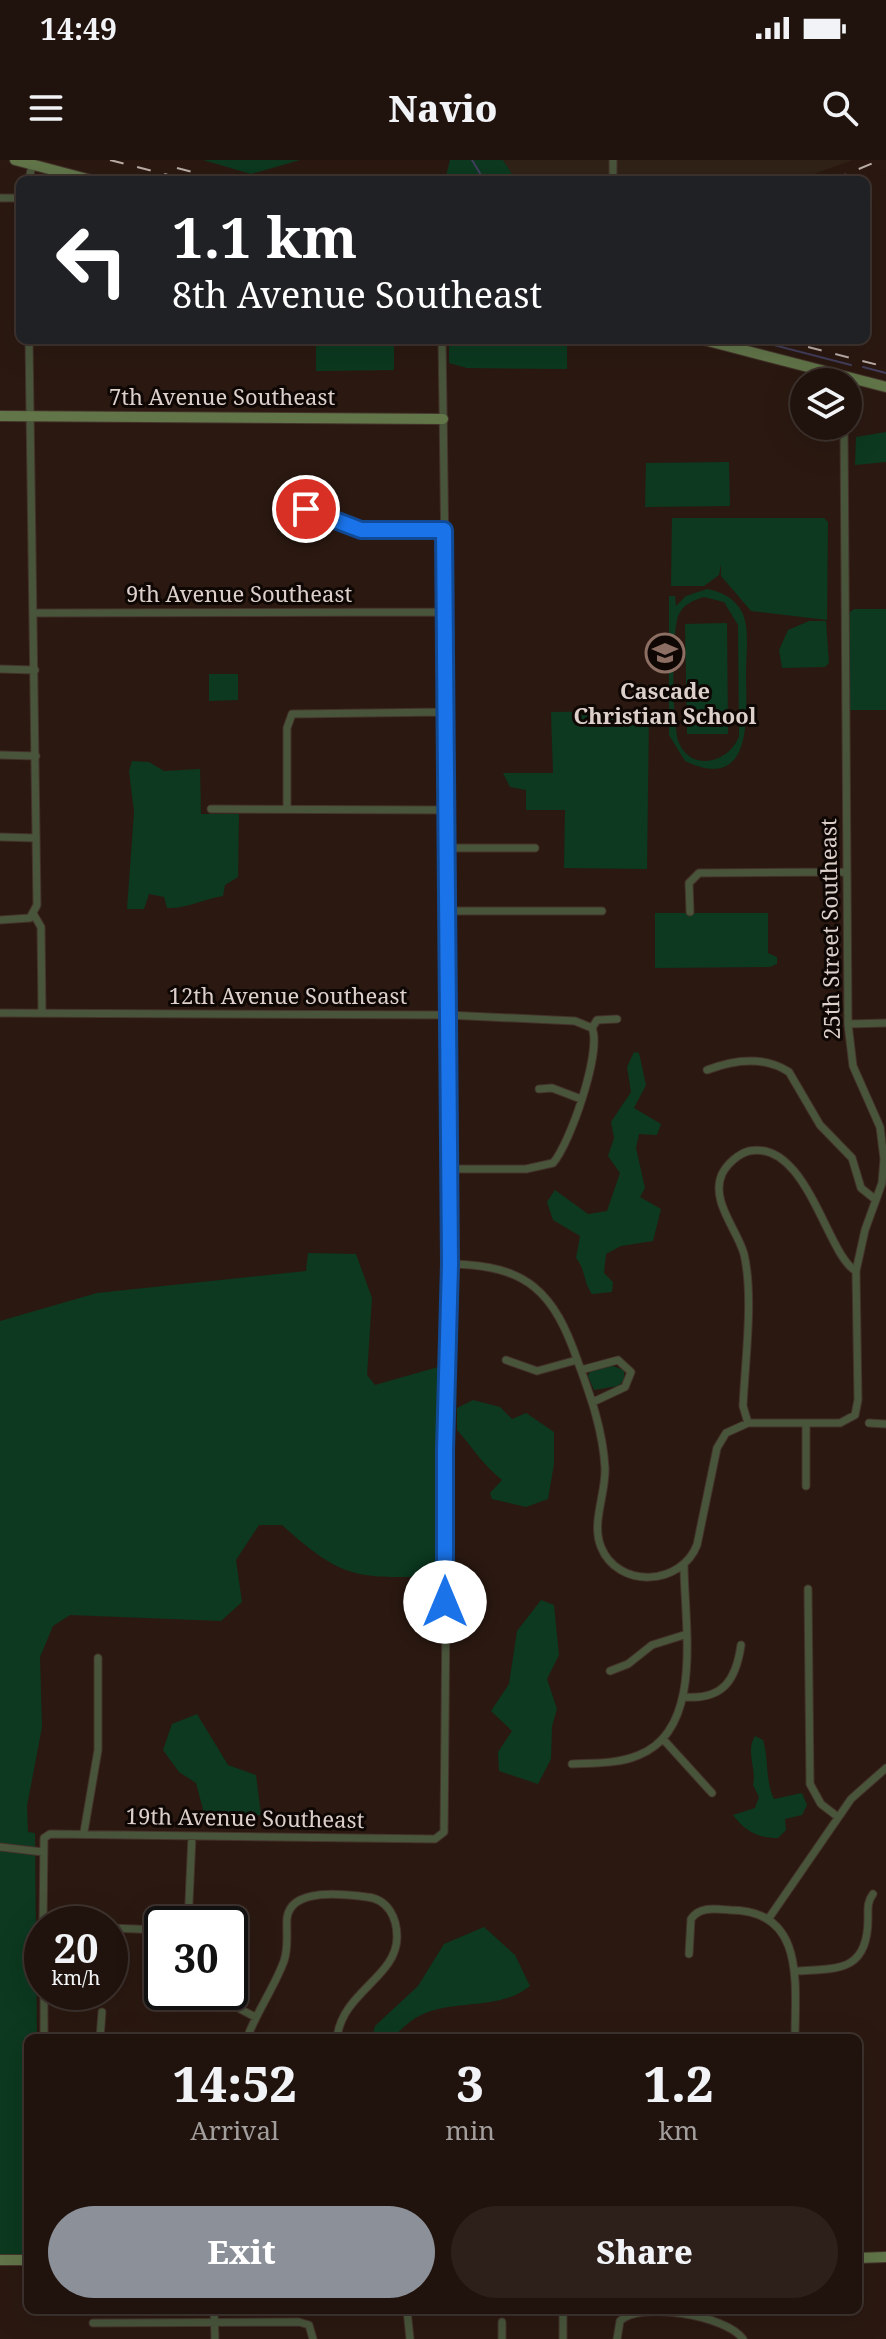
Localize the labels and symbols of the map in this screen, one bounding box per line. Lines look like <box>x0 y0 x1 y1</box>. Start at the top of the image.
street label: 7th Avenue Southeast <box>109 381 335 411</box>
pin <box>272 475 340 543</box>
street label: 9th Avenue Southeast <box>126 578 352 608</box>
school or university icon: Cascade Christian School <box>644 632 686 674</box>
place label: Cascade Christian School <box>573 675 757 730</box>
street label: 25th Street Southeast <box>812 818 846 1040</box>
street label: 12th Avenue Southeast <box>169 980 408 1010</box>
position arrow <box>403 1560 487 1644</box>
street label: 19th Avenue Southeast <box>126 1800 365 1834</box>
speed limit sign: 30 <box>144 1906 248 2010</box>

